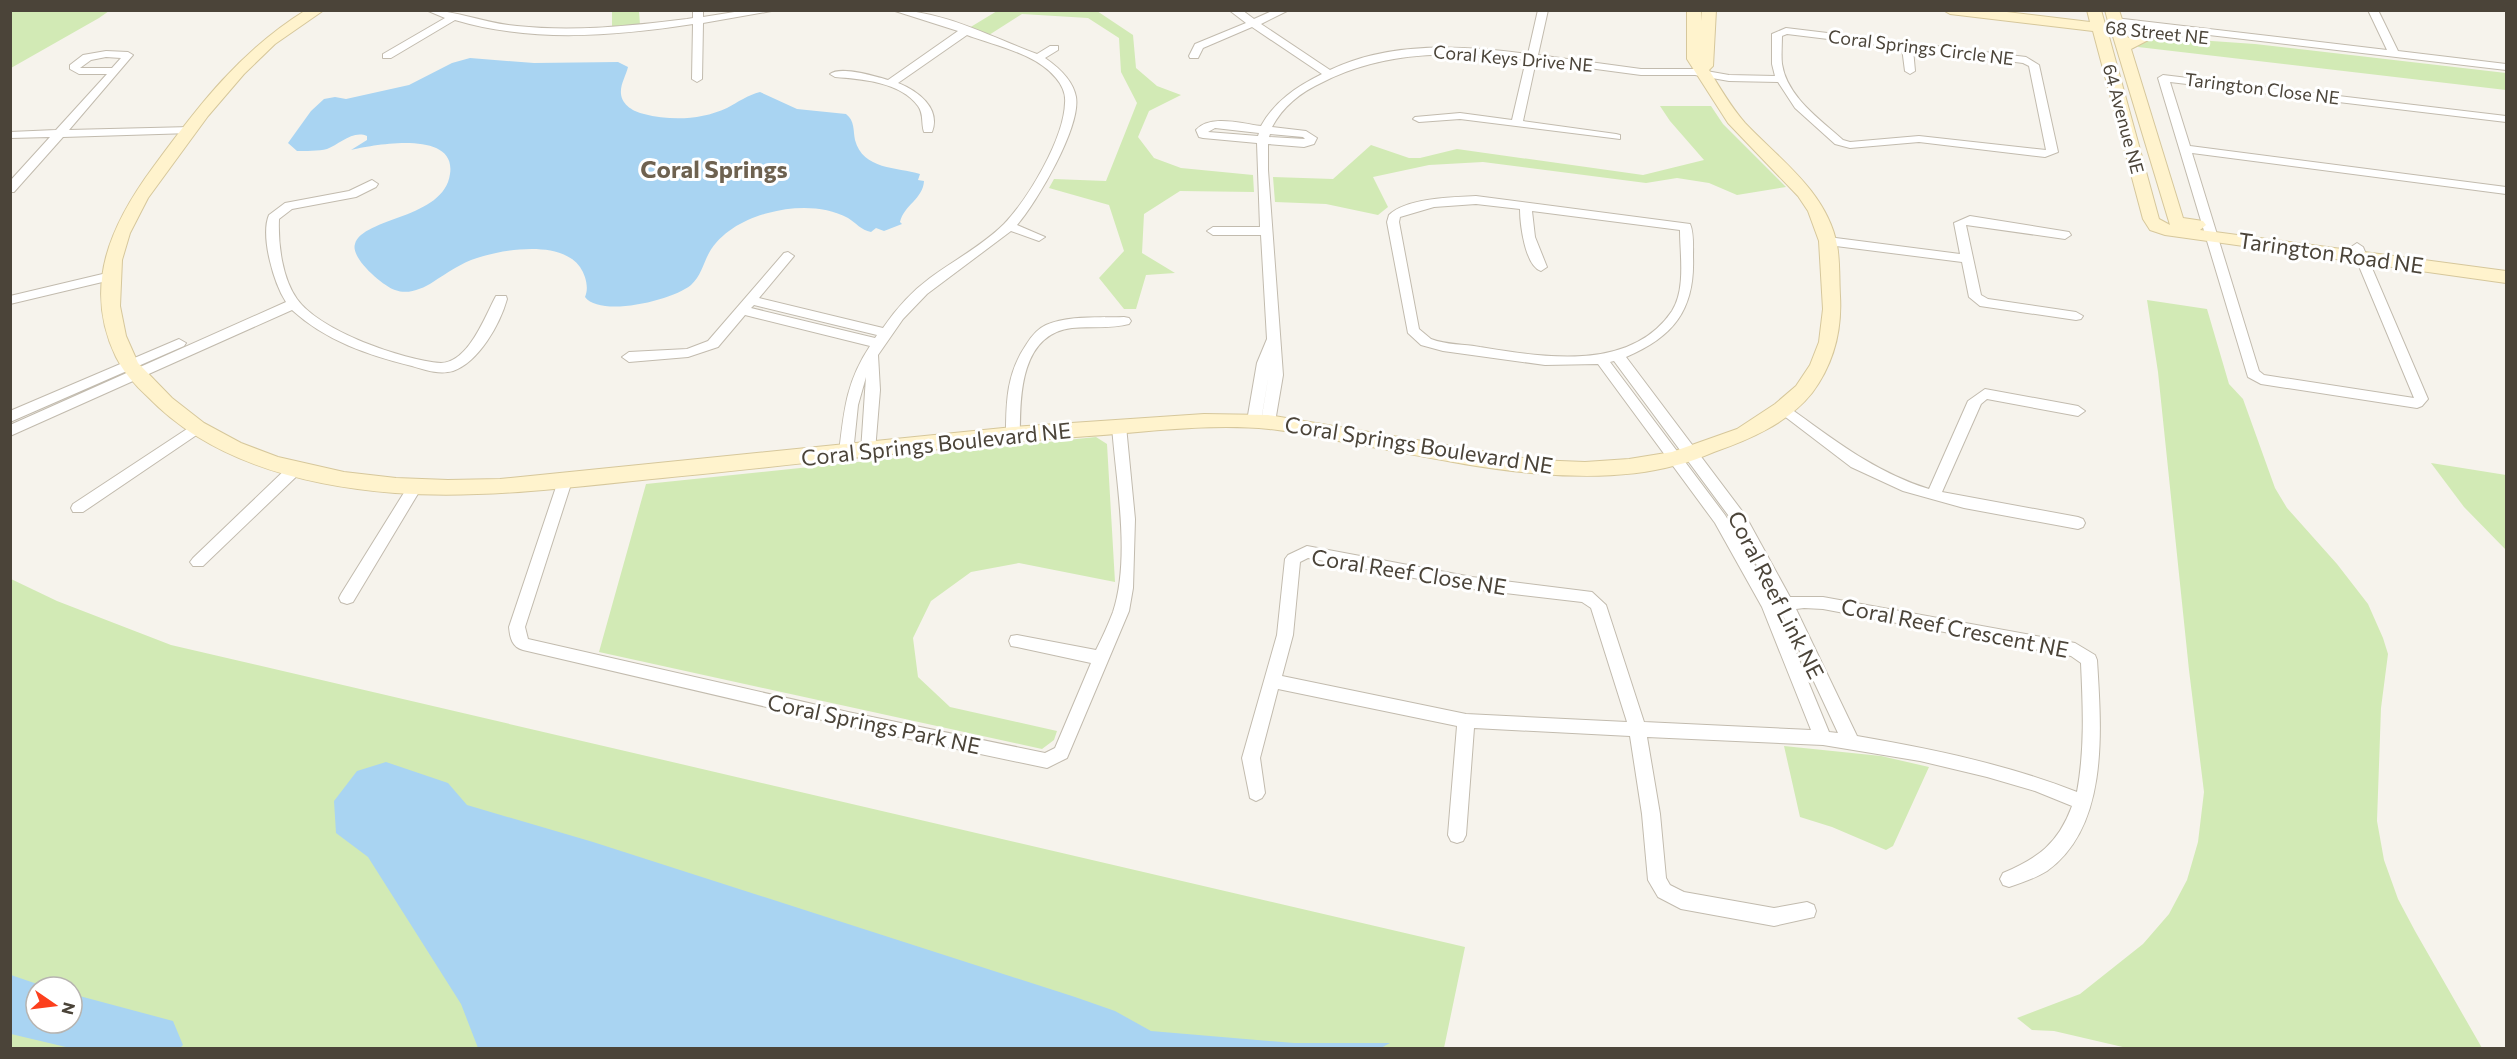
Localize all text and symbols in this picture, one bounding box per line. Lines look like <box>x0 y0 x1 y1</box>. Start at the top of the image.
street label: 68 Street NE <box>2104 16 2210 48</box>
street label: Coral Springs Circle NE <box>1827 25 2015 69</box>
street label: Coral Keys Drive NE <box>1432 40 1594 76</box>
street label: 64 Avenue NE <box>2099 61 2149 176</box>
street label: Tarington Close NE <box>2183 68 2341 108</box>
district label: Coral Springs <box>640 154 788 183</box>
street label: Tarington Road NE <box>2237 226 2425 279</box>
street label: Coral Springs Boulevard NE <box>1283 410 1555 479</box>
street label: Coral Springs Boulevard NE <box>800 416 1072 471</box>
street label: Coral Reef Link NE <box>1722 506 1830 683</box>
street label: Coral Reef Close NE <box>1310 543 1509 600</box>
street label: Coral Reef Crescent NE <box>1839 592 2071 663</box>
street label: Coral Springs Park NE <box>765 688 983 759</box>
north arrow <box>24 975 84 1035</box>
text: N <box>58 1001 80 1017</box>

